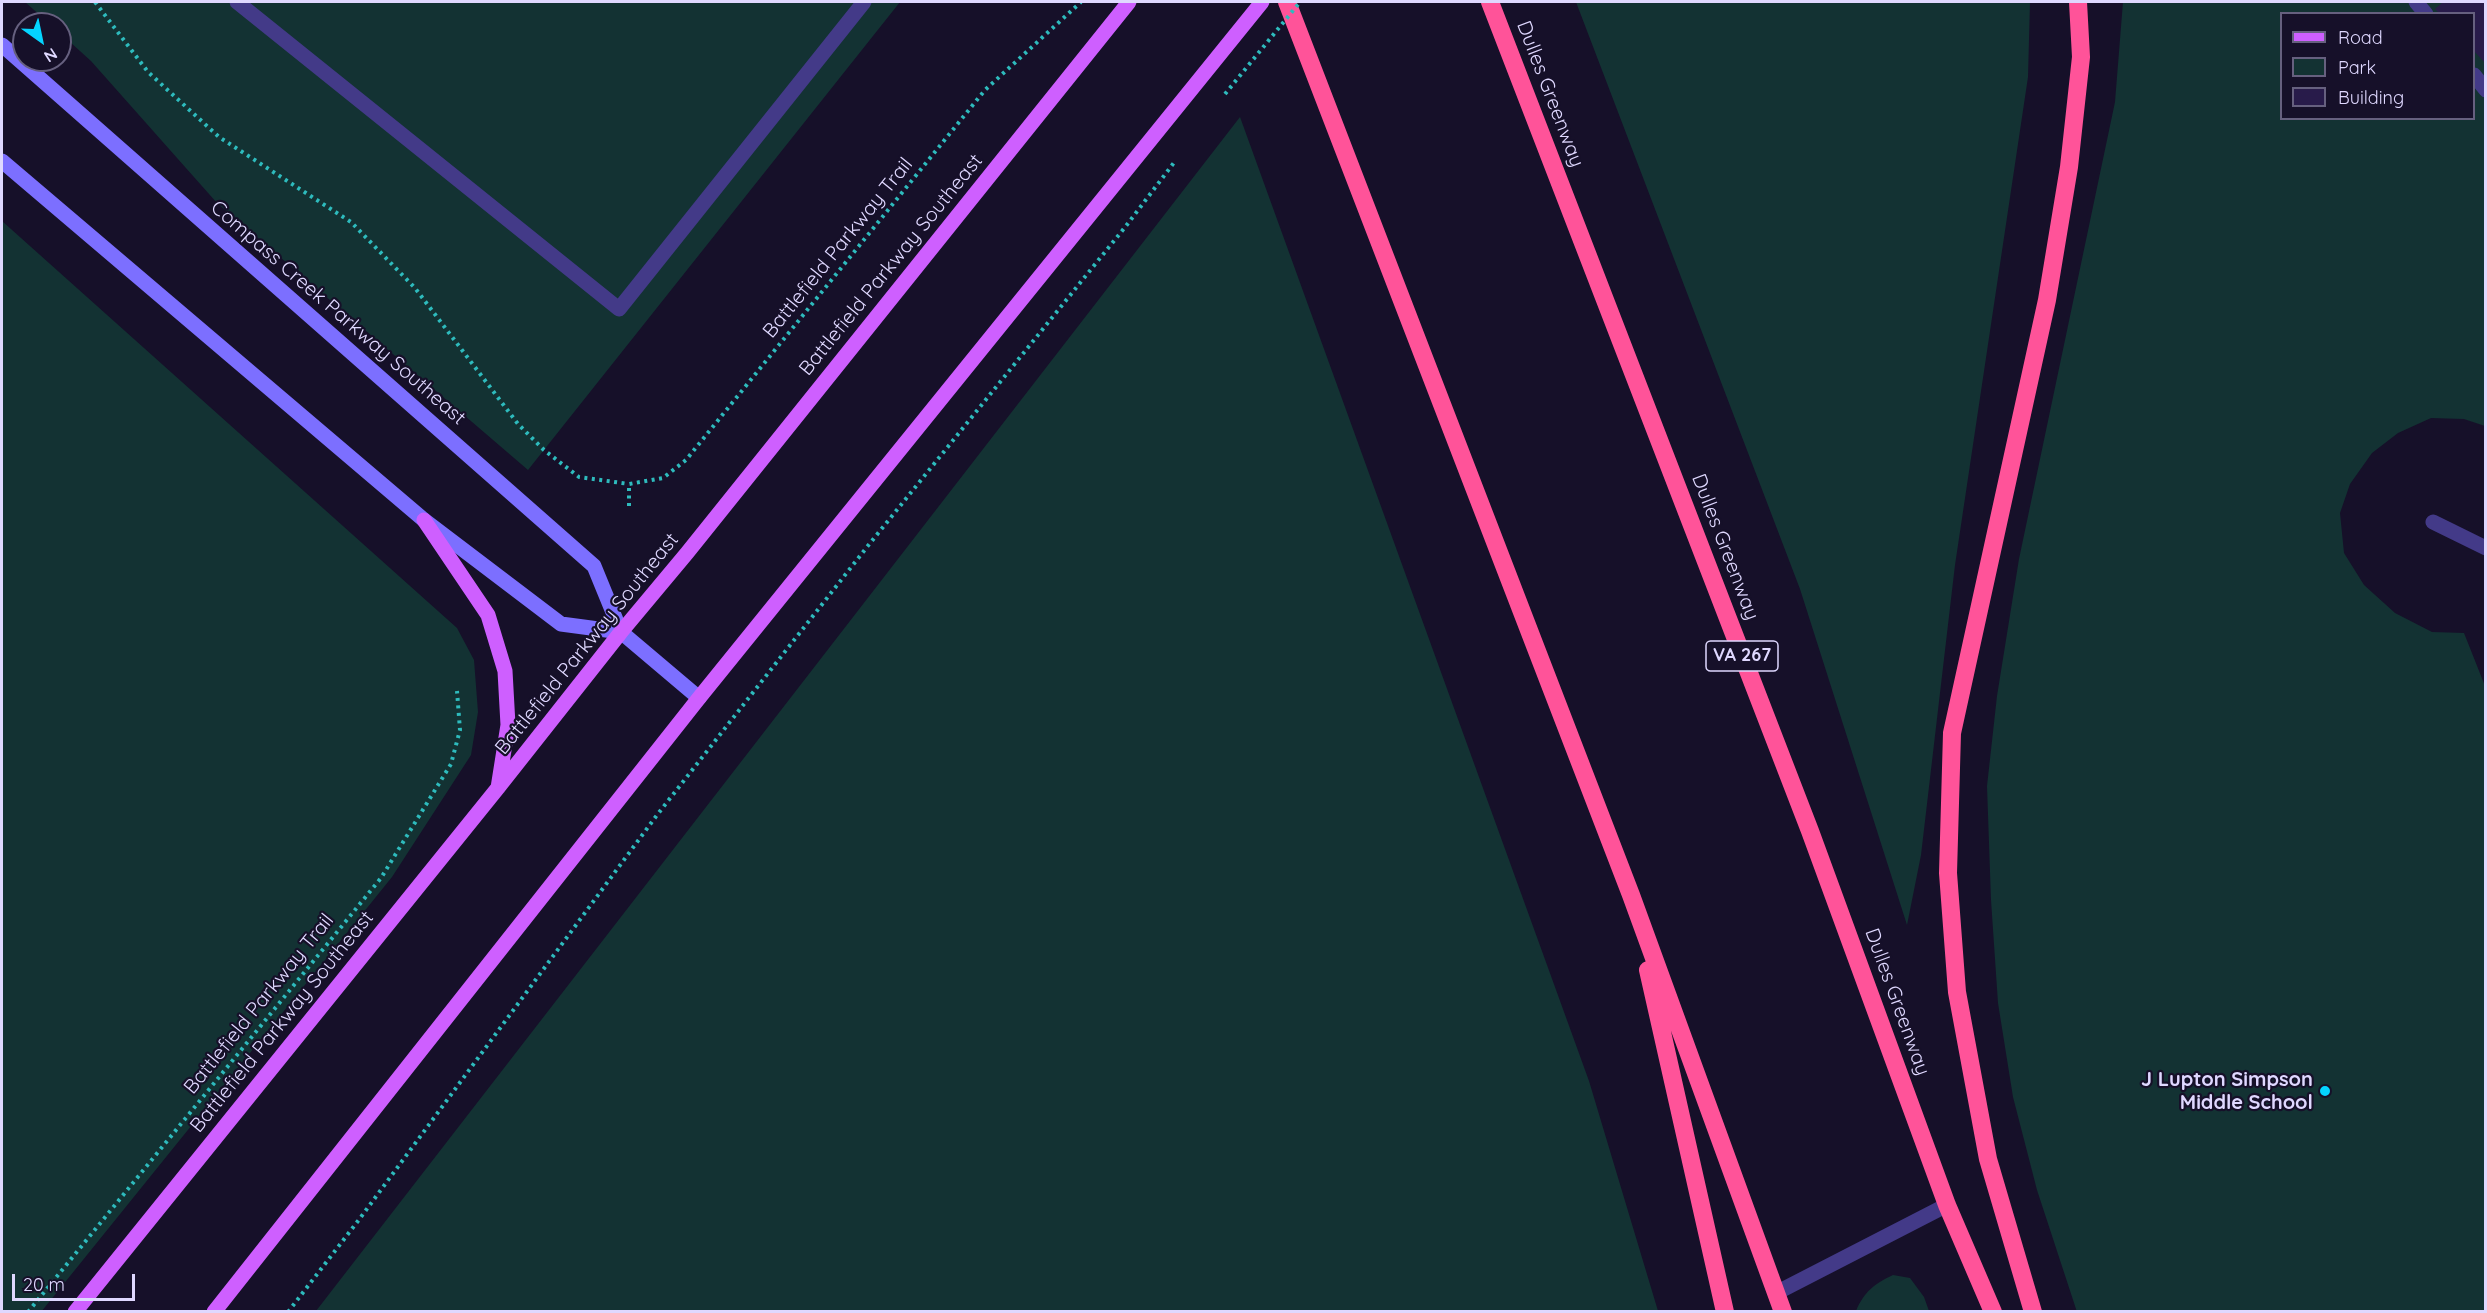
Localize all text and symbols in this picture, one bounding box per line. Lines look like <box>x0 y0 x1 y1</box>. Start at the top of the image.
north arrow <box>12 12 72 72</box>
legend <box>2280 12 2475 120</box>
street label: Dulles Greenway <box>1511 17 1589 171</box>
text: Road <box>2338 26 2383 49</box>
text: N <box>40 44 61 67</box>
text: Park <box>2338 56 2376 79</box>
text: Building <box>2338 86 2404 109</box>
street label: Battlefield Parkway Southeast <box>794 149 988 381</box>
street label: Battlefield Parkway Trail <box>758 153 918 343</box>
street label: Compass Creek Parkway Southeast <box>206 196 470 430</box>
street label: Dulles Greenway <box>1686 470 1764 624</box>
street label: Battlefield Parkway Southeast <box>490 528 684 760</box>
road number: VA 267 <box>1706 641 1778 671</box>
street label: Battlefield Parkway Southeast <box>185 906 379 1138</box>
street label: Battlefield Parkway Trail <box>179 909 339 1099</box>
street label: Dulles Greenway <box>1859 925 1935 1079</box>
place label: J Lupton Simpson Middle School <box>2141 1068 2313 1115</box>
marker: J Lupton Simpson Middle School <box>2318 1084 2332 1098</box>
scale bar <box>15 1262 138 1300</box>
text: 20 m <box>23 1273 65 1296</box>

